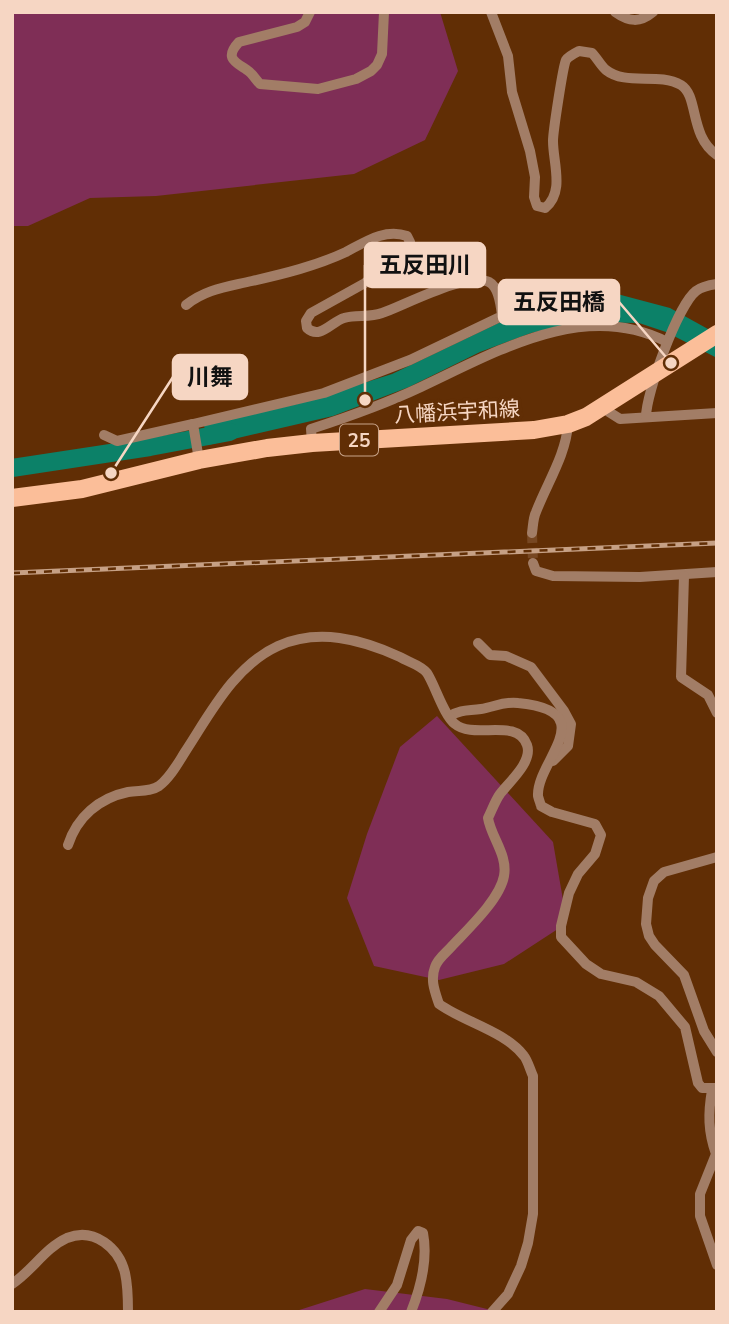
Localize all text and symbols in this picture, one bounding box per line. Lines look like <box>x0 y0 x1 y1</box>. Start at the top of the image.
callout: 五反田川 <box>365 243 485 287</box>
text: 五反田川 <box>379 250 471 279</box>
callout: 五反田橋 <box>499 280 619 324</box>
text: 五反田橋 <box>513 287 605 316</box>
callout: 川舞 <box>173 355 247 399</box>
text: 川舞 <box>187 362 233 391</box>
street label: 八幡浜宇和線 <box>393 395 521 427</box>
road number: 25 <box>340 424 378 456</box>

